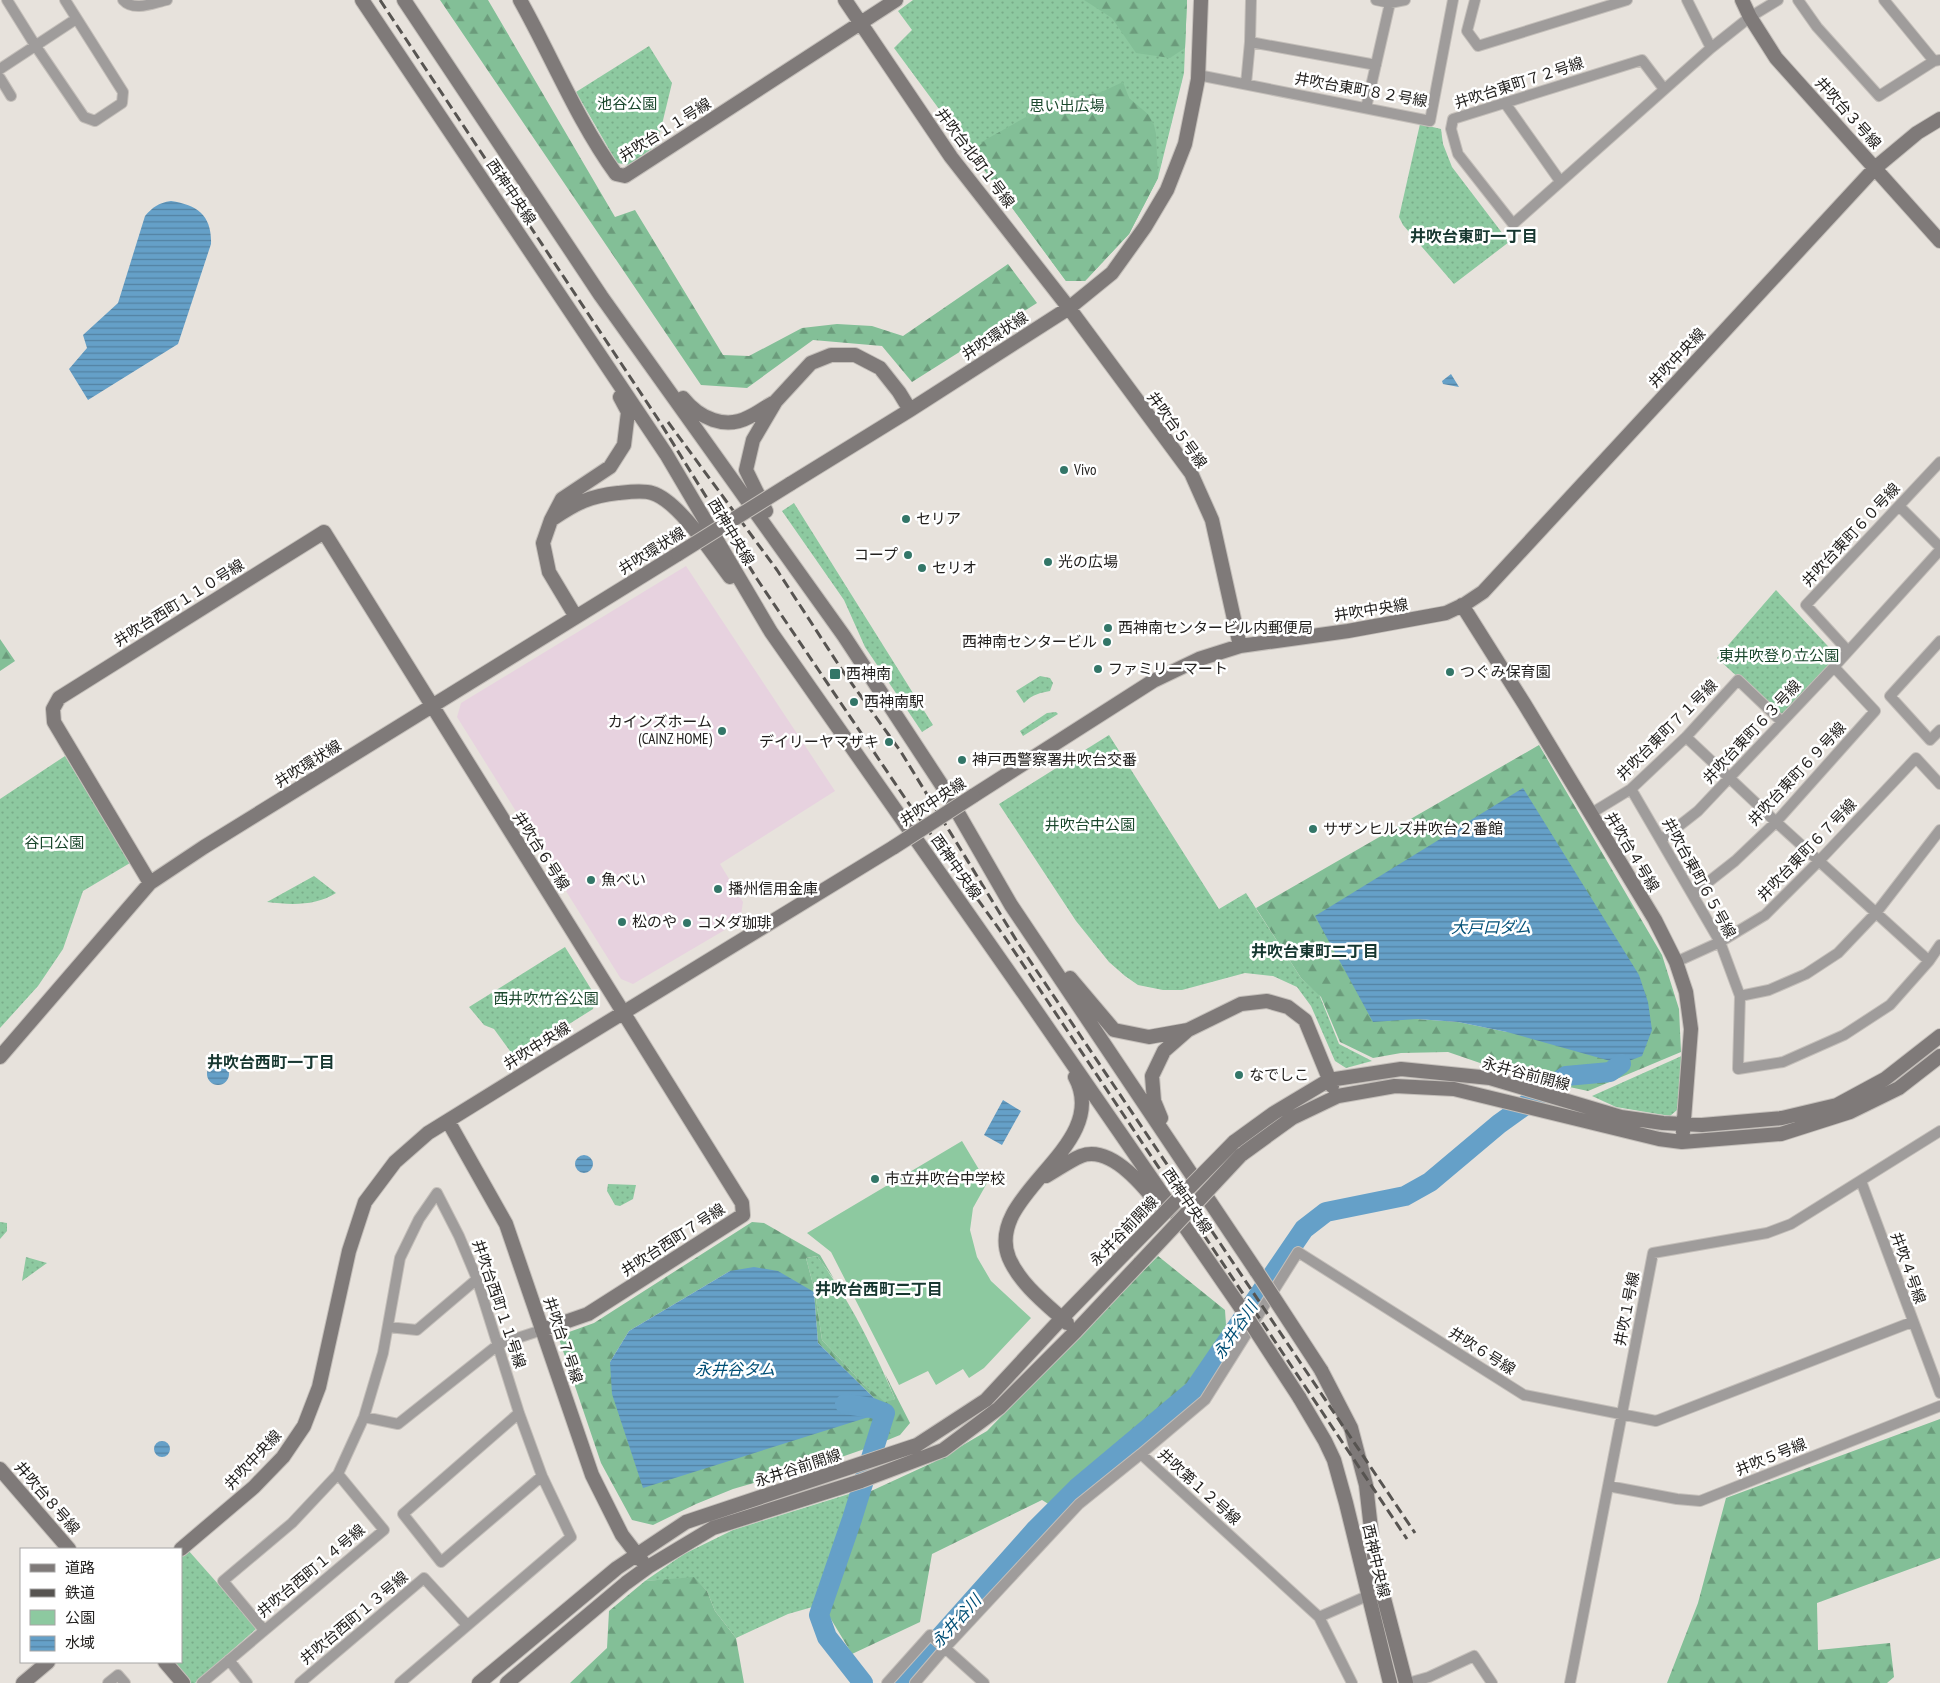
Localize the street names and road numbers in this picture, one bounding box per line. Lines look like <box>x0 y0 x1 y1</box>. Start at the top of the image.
street label: 井吹台東町７２号線 <box>1452 53 1586 112</box>
street label: 井吹台東町８２号線 <box>1293 68 1429 111</box>
street label: 井吹台３号線 <box>1811 73 1886 152</box>
street label: 井吹台１１号線 <box>615 94 714 165</box>
street label: 井吹台北町１号線 <box>932 104 1019 211</box>
street label: 西神中央線 <box>483 155 540 228</box>
street label: 井吹環状線 <box>958 307 1031 364</box>
street label: 井吹中央線 <box>1644 324 1709 392</box>
street label: 井吹台５号線 <box>1143 388 1212 472</box>
street label: 井吹台東町６０号線 <box>1798 479 1904 591</box>
street label: 西神中央線 <box>704 495 759 569</box>
street label: 井吹環状線 <box>615 523 689 579</box>
street label: 井吹台西町１１０号線 <box>110 555 247 650</box>
street label: 井吹中央線 <box>1332 594 1409 625</box>
street label: 井吹台東町７１号線 <box>1612 675 1721 784</box>
street label: 井吹台東町６３号線 <box>1699 676 1805 788</box>
street label: 井吹台東町６９号線 <box>1744 718 1850 830</box>
street label: 井吹環状線 <box>271 736 345 792</box>
street label: 井吹中央線 <box>896 773 969 830</box>
street label: 井吹台東町６７号線 <box>1753 794 1860 905</box>
street label: 井吹台６号線 <box>509 808 574 894</box>
street label: 井吹台４号線 <box>1601 808 1664 895</box>
street label: 井吹台東町６５号線 <box>1658 814 1740 941</box>
street label: 西神中央線 <box>927 831 986 903</box>
street label: 井吹中央線 <box>500 1018 574 1074</box>
street label: 永井谷前開線 <box>1480 1053 1572 1094</box>
street label: 西神中央線 <box>1159 1164 1216 1237</box>
street label: 永井谷前開線 <box>1086 1192 1162 1270</box>
street label: 井吹台西町７号線 <box>617 1199 728 1280</box>
street label: 井吹４号線 <box>1887 1229 1930 1306</box>
street label: 井吹台西町１１号線 <box>469 1237 530 1371</box>
street label: 井吹１号線 <box>1610 1270 1643 1348</box>
street label: 井吹台７号線 <box>540 1294 587 1385</box>
street label: 井吹６号線 <box>1445 1323 1519 1379</box>
street label: 井吹中央線 <box>220 1426 285 1494</box>
street label: 井吹５号線 <box>1732 1434 1809 1479</box>
street label: 井吹第１２号線 <box>1154 1444 1245 1529</box>
street label: 永井谷前開線 <box>752 1445 844 1490</box>
street label: 井吹台８号線 <box>11 1457 84 1538</box>
street label: 井吹台西町１４号線 <box>253 1520 368 1621</box>
street label: 西神中央線 <box>1359 1522 1394 1600</box>
street label: 井吹台西町１３号線 <box>296 1567 411 1668</box>

